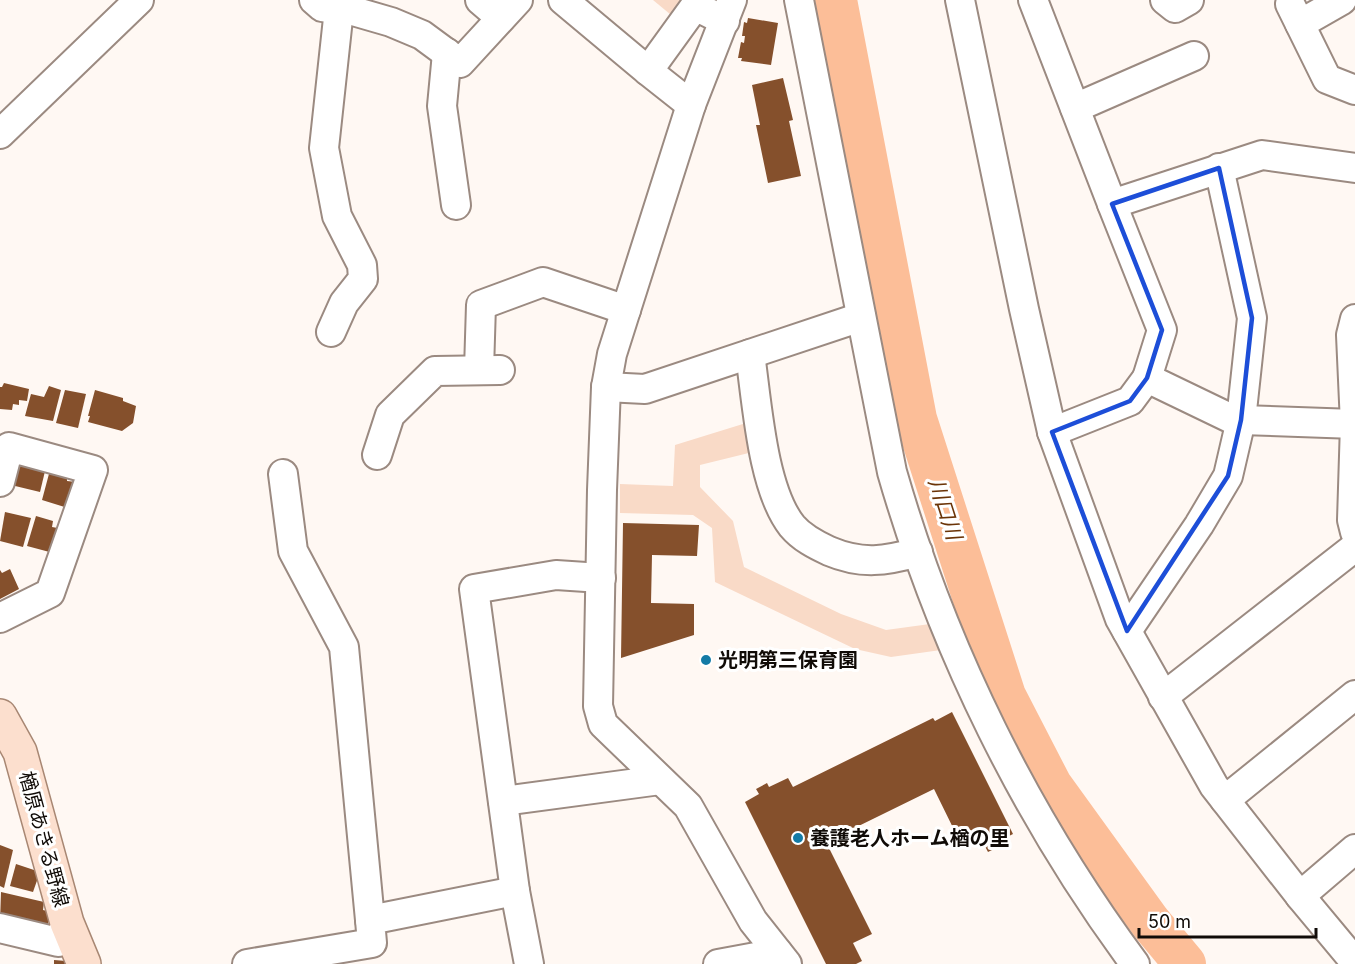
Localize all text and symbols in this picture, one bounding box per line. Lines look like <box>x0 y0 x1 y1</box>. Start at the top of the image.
water label: 川口川 <box>924 475 968 545</box>
place label: 光明第三保育園 <box>718 648 858 672</box>
marker: 光明第三保育園 <box>699 653 713 667</box>
street label: 楢原あきる野線 <box>14 768 74 910</box>
place label: 養護老人ホーム楢の里 <box>810 826 1009 850</box>
marker: 養護老人ホーム楢の里 <box>791 831 805 845</box>
scale bar <box>1139 901 1316 939</box>
text: 50 m <box>1148 911 1191 932</box>

